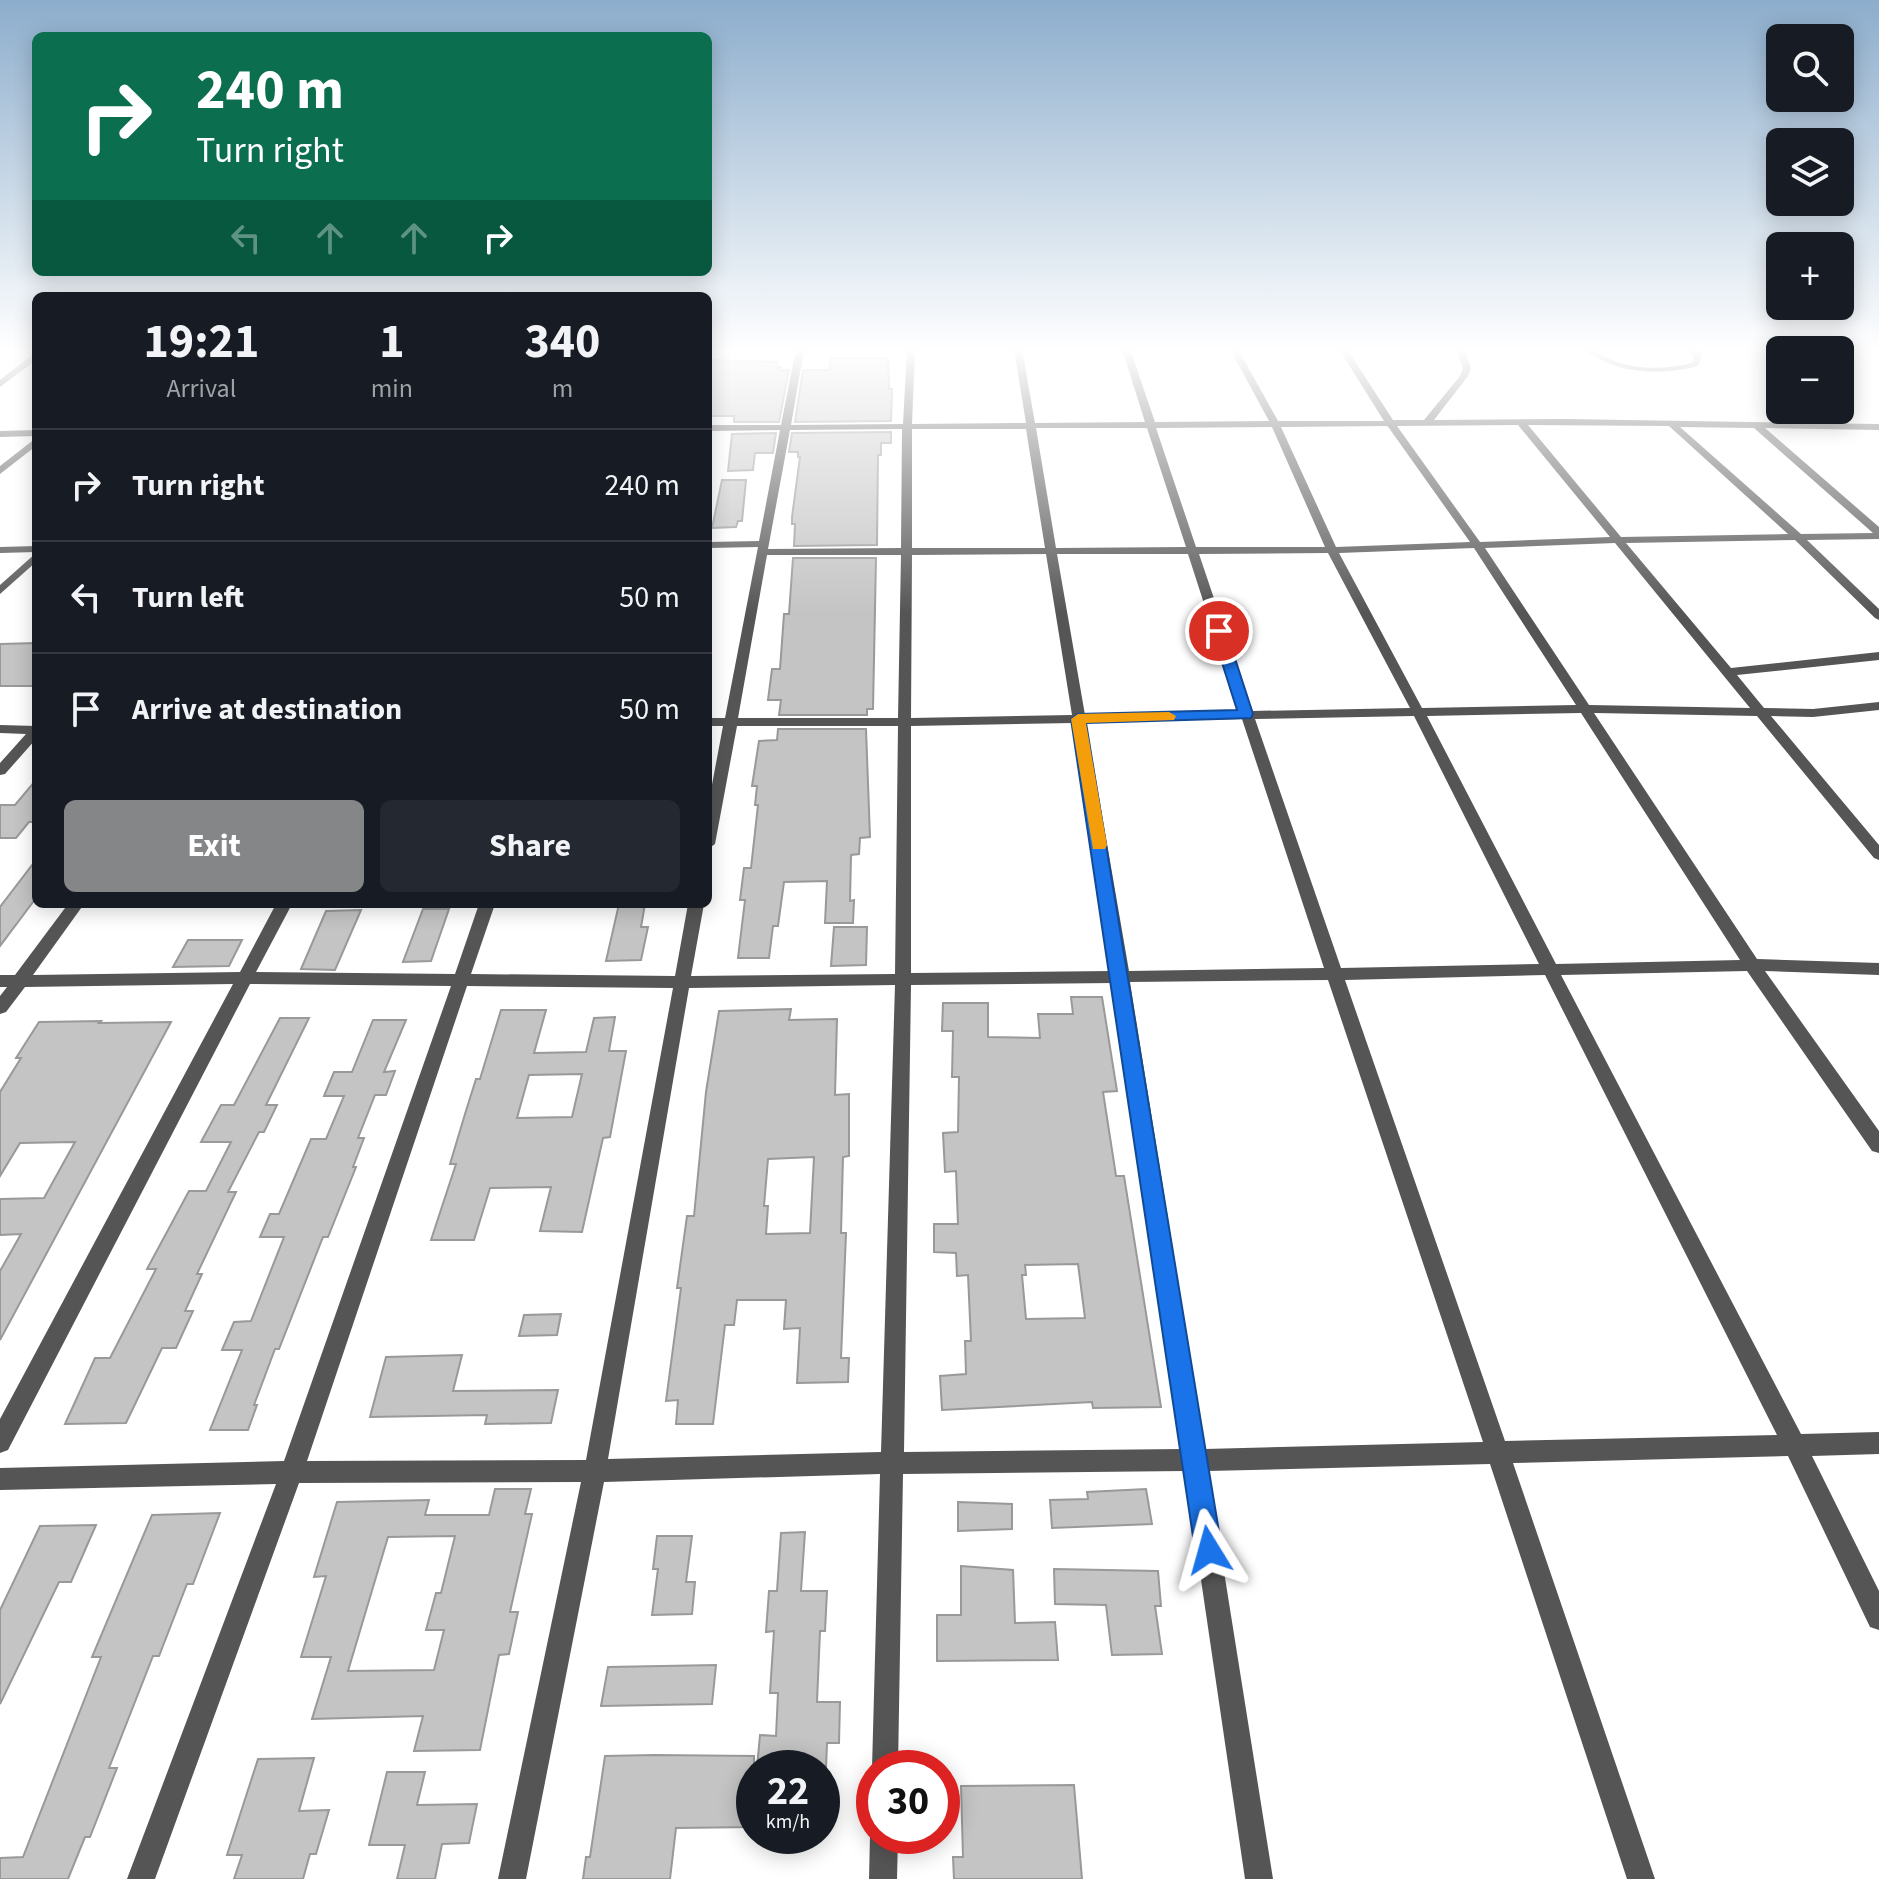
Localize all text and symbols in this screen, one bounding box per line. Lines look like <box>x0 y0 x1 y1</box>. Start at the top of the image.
map controls <box>1766 24 1854 424</box>
button: search <box>1766 24 1854 112</box>
text: 240 m <box>196 51 344 130</box>
icon: right <box>64 64 168 168</box>
text: Turn right <box>196 125 344 176</box>
button: layers <box>1766 128 1854 216</box>
icon: left <box>224 216 268 260</box>
icon: ahead <box>308 216 352 260</box>
icon: ahead <box>392 216 436 260</box>
icon: right <box>476 216 520 260</box>
button: + <box>1766 232 1854 320</box>
text: 19:21 <box>143 308 259 376</box>
text: 1 <box>379 308 405 376</box>
text: 340 <box>524 308 600 376</box>
button: − <box>1766 336 1854 424</box>
text: Arrival <box>166 370 236 407</box>
text: min <box>371 370 413 407</box>
text: m <box>552 370 573 407</box>
icon: right <box>64 463 108 507</box>
text: Turn right <box>132 464 264 507</box>
text: 240 m <box>604 464 680 507</box>
icon: left <box>64 575 108 619</box>
text: Turn left <box>132 576 244 619</box>
text: 50 m <box>619 576 680 619</box>
pin <box>1185 597 1253 665</box>
icon: arrive <box>1197 609 1241 653</box>
icon: arrive <box>64 687 108 731</box>
text: Arrive at destination <box>132 688 402 731</box>
text: 50 m <box>619 688 680 731</box>
button: Exit <box>64 800 364 892</box>
button: Share <box>380 800 680 892</box>
position arrow <box>1167 1508 1251 1592</box>
speed limit sign: 30 <box>856 1750 960 1854</box>
text: 22 <box>767 1763 809 1820</box>
text: km/h <box>766 1808 810 1836</box>

